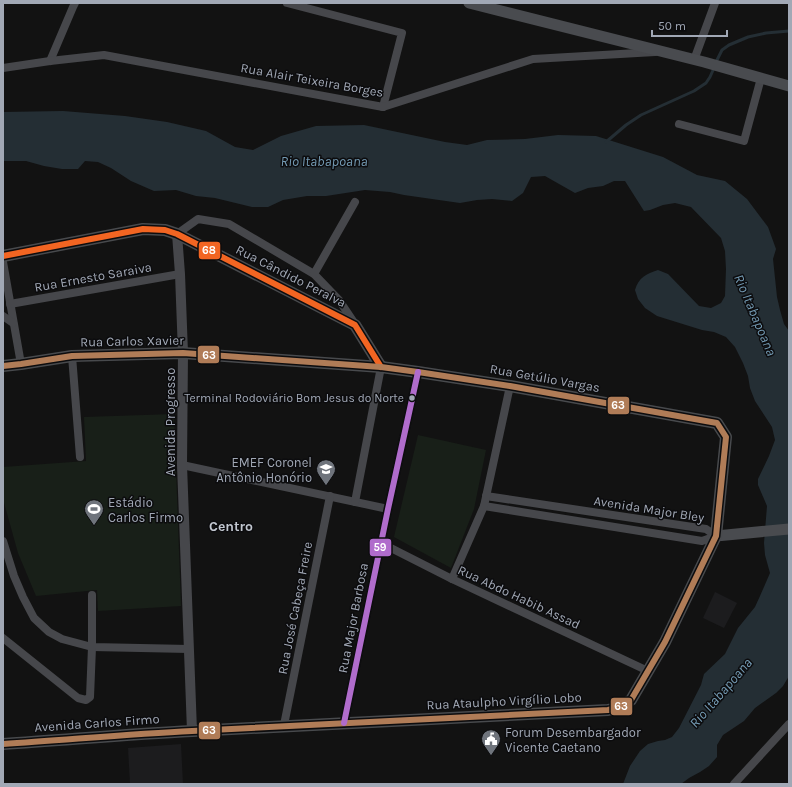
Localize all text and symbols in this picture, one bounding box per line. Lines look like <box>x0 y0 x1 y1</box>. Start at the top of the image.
scale bar <box>652 12 727 38</box>
text: 50 m <box>658 19 686 33</box>
street label: Rua Alair Teixeira Borges <box>239 60 385 100</box>
water label: Rio Itabapoana <box>280 153 368 170</box>
line badge: 68 <box>198 241 221 260</box>
street label: Rua Cândido Peralva <box>233 242 349 310</box>
text: 68 <box>202 244 216 257</box>
street label: Rua Ernesto Saraiva <box>33 259 153 295</box>
water label: Rio Itabapoana <box>730 272 780 358</box>
street label: Rua Carlos Xavier <box>80 333 184 349</box>
line badge: 63 <box>197 345 220 364</box>
text: 63 <box>202 349 216 362</box>
street label: Rua Getúlio Vargas <box>489 361 601 395</box>
street label: Avenida Progresso <box>163 368 178 476</box>
place label: Terminal Rodoviário Bom Jesus do Norte <box>184 391 404 405</box>
marker: Terminal Rodoviário Bom Jesus do Norte <box>407 393 417 403</box>
line badge: 63 <box>607 396 630 415</box>
text: 63 <box>611 399 625 412</box>
place label: EMEF Coronel Antônio Honório <box>216 455 312 485</box>
school or university icon: EMEF Coronel Antônio Honório <box>315 458 337 486</box>
street label: Avenida Major Bley <box>593 493 705 525</box>
place label: Estádio Carlos Firmo <box>108 495 183 525</box>
sports icon: Estádio Carlos Firmo <box>83 498 105 526</box>
district label: Centro <box>209 518 253 535</box>
line badge: 59 <box>369 538 392 557</box>
street label: Rua José Cabeça Freire <box>275 540 315 676</box>
text: 59 <box>373 541 387 554</box>
street label: Rua Major Barbosa <box>335 562 371 674</box>
street label: Rua Abdo Habib Assad <box>455 562 583 632</box>
water label: Rio Itabapoana <box>686 655 756 731</box>
street label: Rua Ataulpho Virgílio Lobo <box>426 689 582 713</box>
line badge: 63 <box>610 697 633 716</box>
text: 63 <box>614 700 628 713</box>
street label: Avenida Carlos Firmo <box>34 711 160 735</box>
line badge: 63 <box>198 721 221 740</box>
text: 63 <box>202 724 216 737</box>
place label: Forum Desembargador Vicente Caetano <box>505 725 641 755</box>
public building icon: Forum Desembargador Vicente Caetano <box>480 728 502 756</box>

